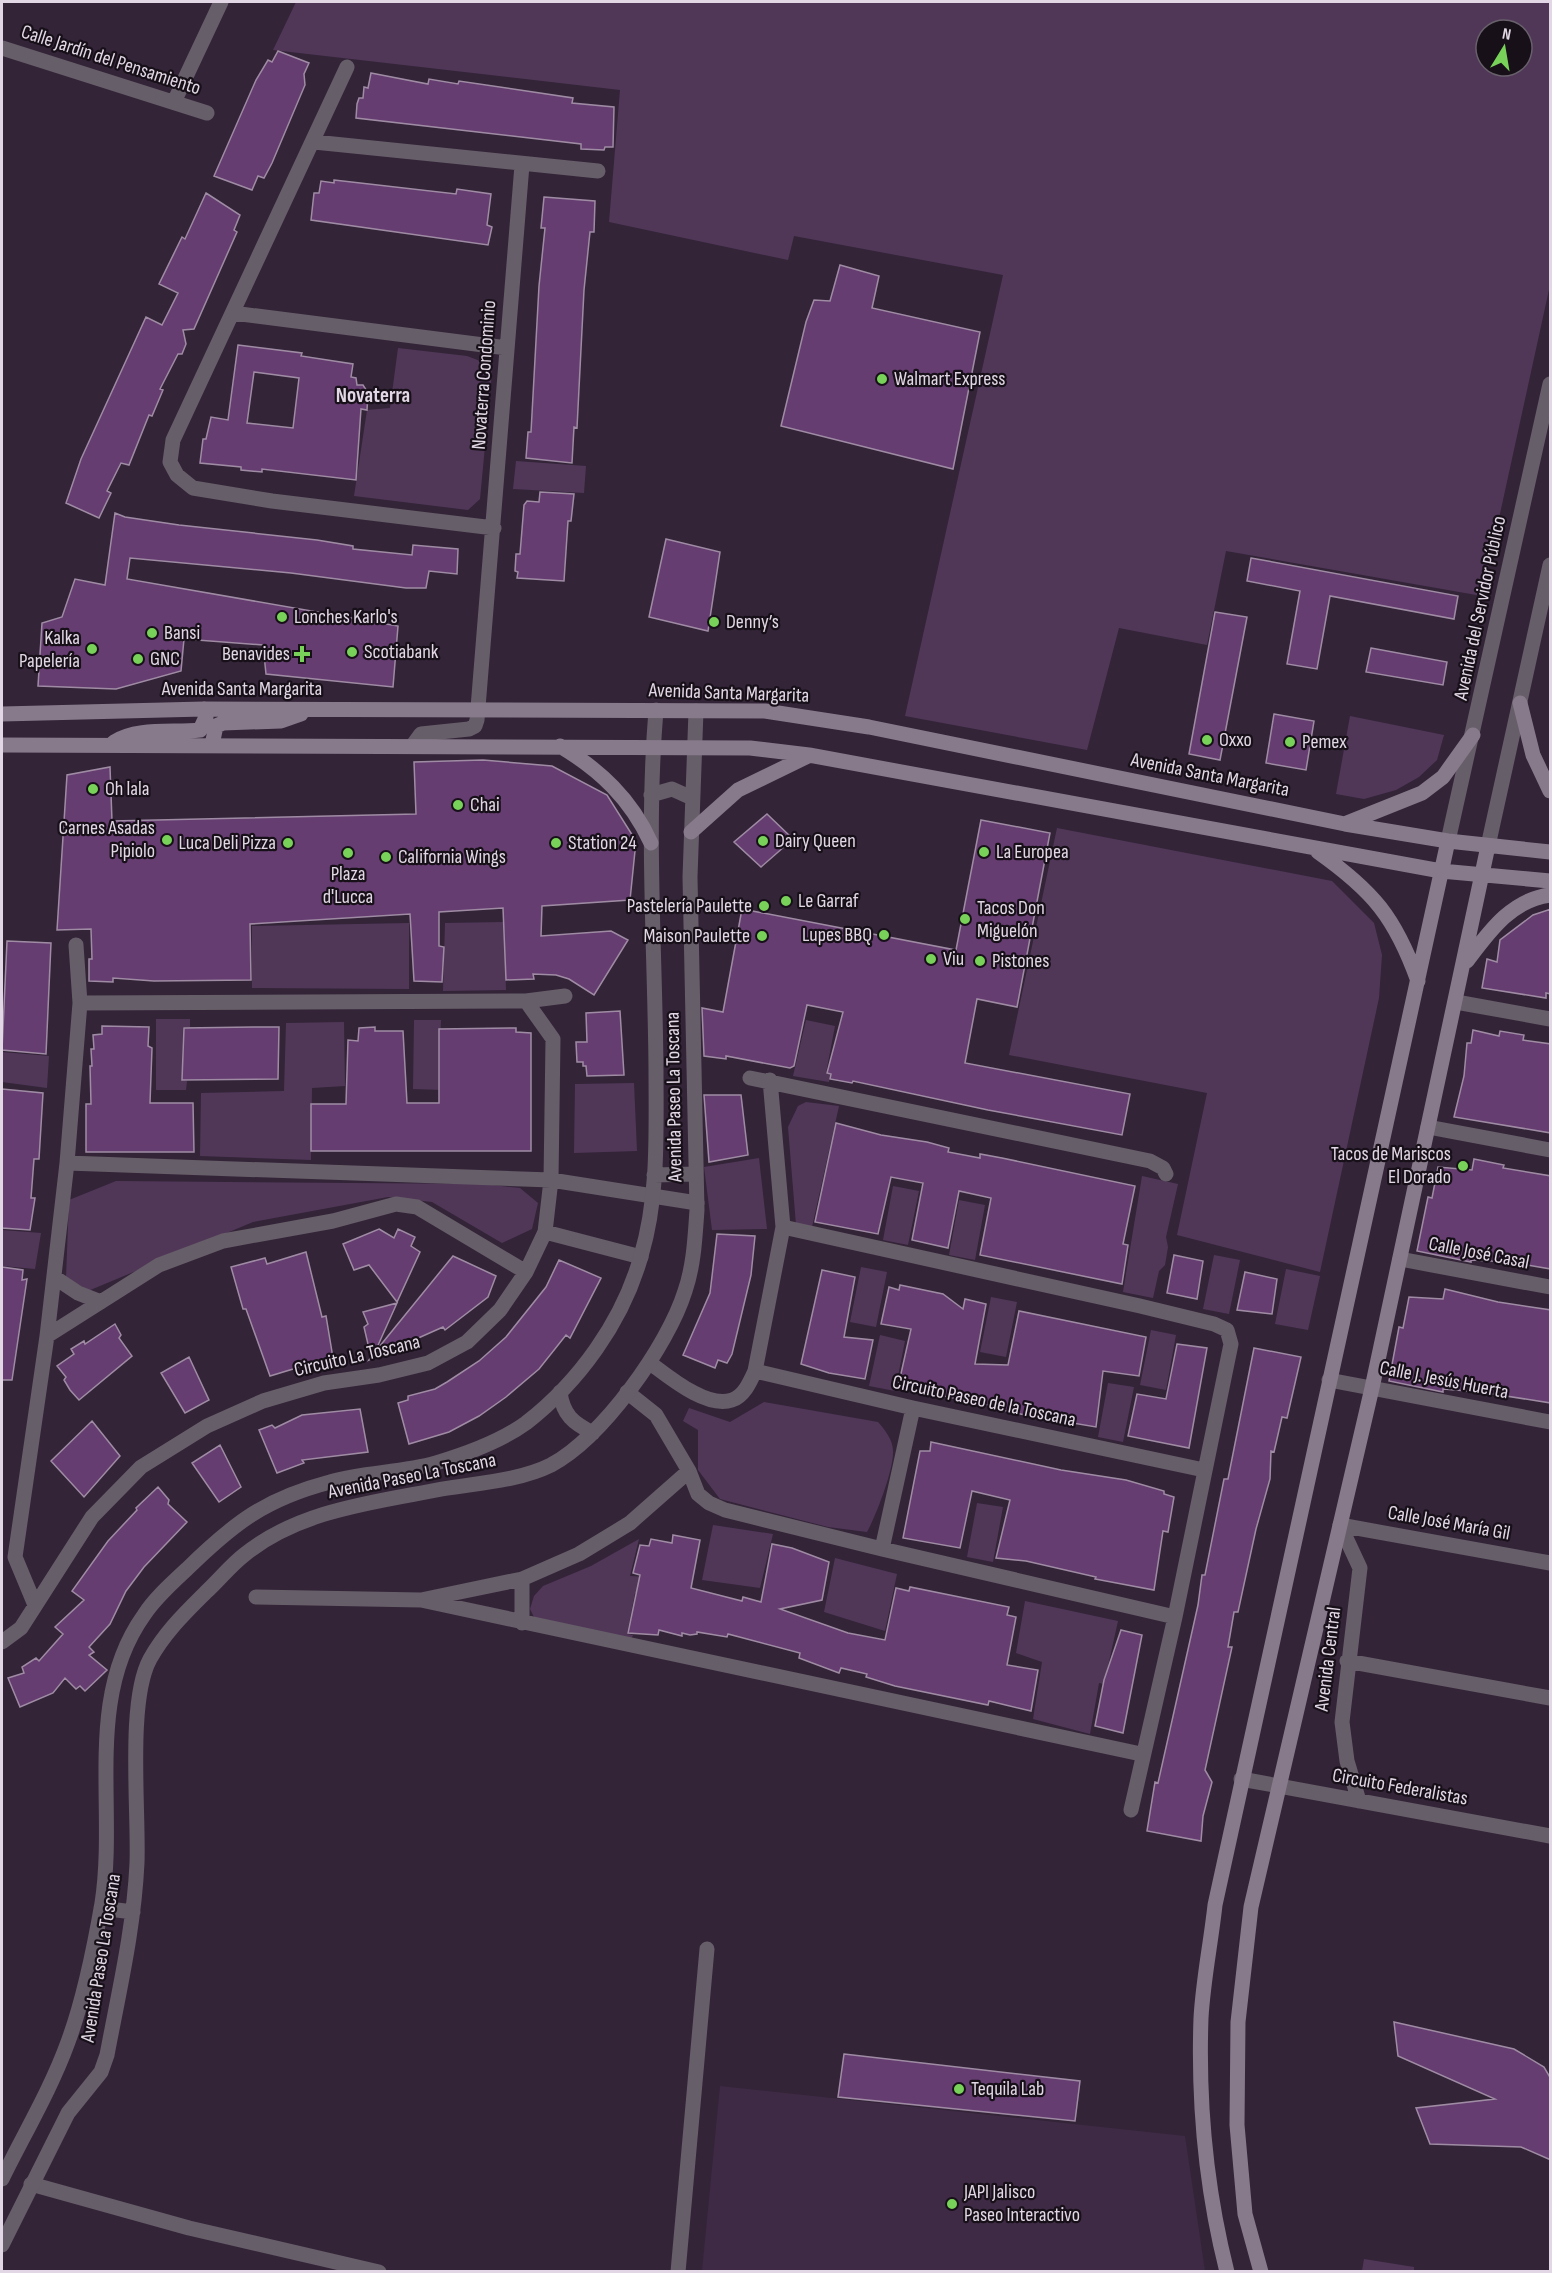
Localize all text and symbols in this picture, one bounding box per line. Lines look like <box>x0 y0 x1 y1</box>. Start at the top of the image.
north arrow <box>1474 18 1534 78</box>
street label: Calle Jardín del Pensamiento <box>18 20 204 100</box>
text: N <box>1501 25 1513 45</box>
street label: Novaterra Condominio <box>467 300 501 450</box>
place label: Walmart Express <box>894 367 1005 391</box>
marker: Walmart Express <box>875 372 889 386</box>
district label: Novaterra <box>336 383 410 408</box>
street label: Avenida del Servidor Público <box>1449 514 1511 703</box>
place label: Lonches Karlo's <box>294 605 398 629</box>
marker: Lonches Karlo's <box>275 610 289 624</box>
place label: Denny’s <box>726 610 779 634</box>
marker: Denny’s <box>707 615 721 629</box>
place label: Bansi <box>164 621 200 645</box>
place label: Kalka Papelería <box>19 626 80 673</box>
marker: Bansi <box>145 626 159 640</box>
place label: Scotiabank <box>364 640 439 664</box>
marker: Kalka Papelería <box>85 642 99 656</box>
place label: Benavides <box>222 642 290 666</box>
marker: Scotiabank <box>345 645 359 659</box>
place label: GNC <box>150 647 180 671</box>
marker: Benavides <box>295 647 309 661</box>
marker: GNC <box>131 652 145 666</box>
street label: Avenida Santa Margarita <box>161 677 322 701</box>
street label: Avenida Santa Margarita <box>647 678 810 708</box>
place label: Oxxo <box>1219 728 1252 752</box>
place label: Pemex <box>1302 730 1347 754</box>
marker: Oxxo <box>1200 733 1214 747</box>
marker: Pemex <box>1283 735 1297 749</box>
street label: Avenida Santa Margarita <box>1128 748 1291 802</box>
place label: Oh lala <box>105 777 149 801</box>
marker: Oh lala <box>86 782 100 796</box>
place label: Chai <box>470 793 500 817</box>
marker: Chai <box>451 798 465 812</box>
place label: Carnes Asadas Pipiolo <box>59 816 155 863</box>
place label: Dairy Queen <box>775 829 856 853</box>
place label: Luca Deli Pizza <box>178 831 276 855</box>
place label: Station 24 <box>568 831 637 855</box>
marker: Carnes Asadas Pipiolo <box>160 833 174 847</box>
marker: Dairy Queen <box>756 834 770 848</box>
marker: Luca Deli Pizza <box>281 836 295 850</box>
marker: Station 24 <box>549 836 563 850</box>
place label: La Europea <box>996 840 1069 864</box>
place label: California Wings <box>398 845 506 869</box>
marker: La Europea <box>977 845 991 859</box>
marker: Plaza d'Lucca <box>341 846 355 860</box>
marker: California Wings <box>379 850 393 864</box>
place label: Plaza d'Lucca <box>323 862 373 909</box>
place label: Le Garraf <box>798 889 859 913</box>
place label: Pastelería Paulette <box>627 894 752 918</box>
marker: Le Garraf <box>779 894 793 908</box>
place label: Tacos Don Miguelón <box>977 896 1045 943</box>
marker: Pastelería Paulette <box>757 899 771 913</box>
marker: Tacos Don Miguelón <box>958 912 972 926</box>
place label: Lupes BBQ <box>802 923 872 947</box>
place label: Maison Paulette <box>643 924 750 948</box>
marker: Lupes BBQ <box>877 928 891 942</box>
marker: Maison Paulette <box>755 929 769 943</box>
place label: Viu <box>943 947 964 971</box>
place label: Pistones <box>992 949 1049 973</box>
marker: Viu <box>924 952 938 966</box>
marker: Pistones <box>973 954 987 968</box>
street label: Avenida Paseo La Toscana <box>661 1012 688 1183</box>
place label: Tacos de Mariscos El Dorado <box>1331 1142 1451 1189</box>
marker: Tacos de Mariscos El Dorado <box>1456 1159 1470 1173</box>
street label: Calle José Casal <box>1427 1231 1531 1275</box>
street label: Circuito La Toscana <box>292 1330 422 1382</box>
street label: Calle J. Jesús Huerta <box>1378 1356 1510 1404</box>
street label: Circuito Paseo de la Toscana <box>890 1370 1078 1432</box>
street label: Avenida Paseo La Toscana <box>325 1448 498 1504</box>
street label: Calle José María Gil <box>1386 1500 1512 1546</box>
street label: Avenida Central <box>1310 1606 1346 1713</box>
street label: Circuito Federalistas <box>1330 1763 1470 1811</box>
street label: Avenida Paseo La Toscana <box>76 1872 126 2045</box>
place label: Tequila Lab <box>971 2077 1044 2101</box>
marker: Tequila Lab <box>952 2082 966 2096</box>
place label: JAPI Jalisco Paseo Interactivo <box>963 2180 1080 2227</box>
marker: JAPI Jalisco Paseo Interactivo <box>945 2197 959 2211</box>

